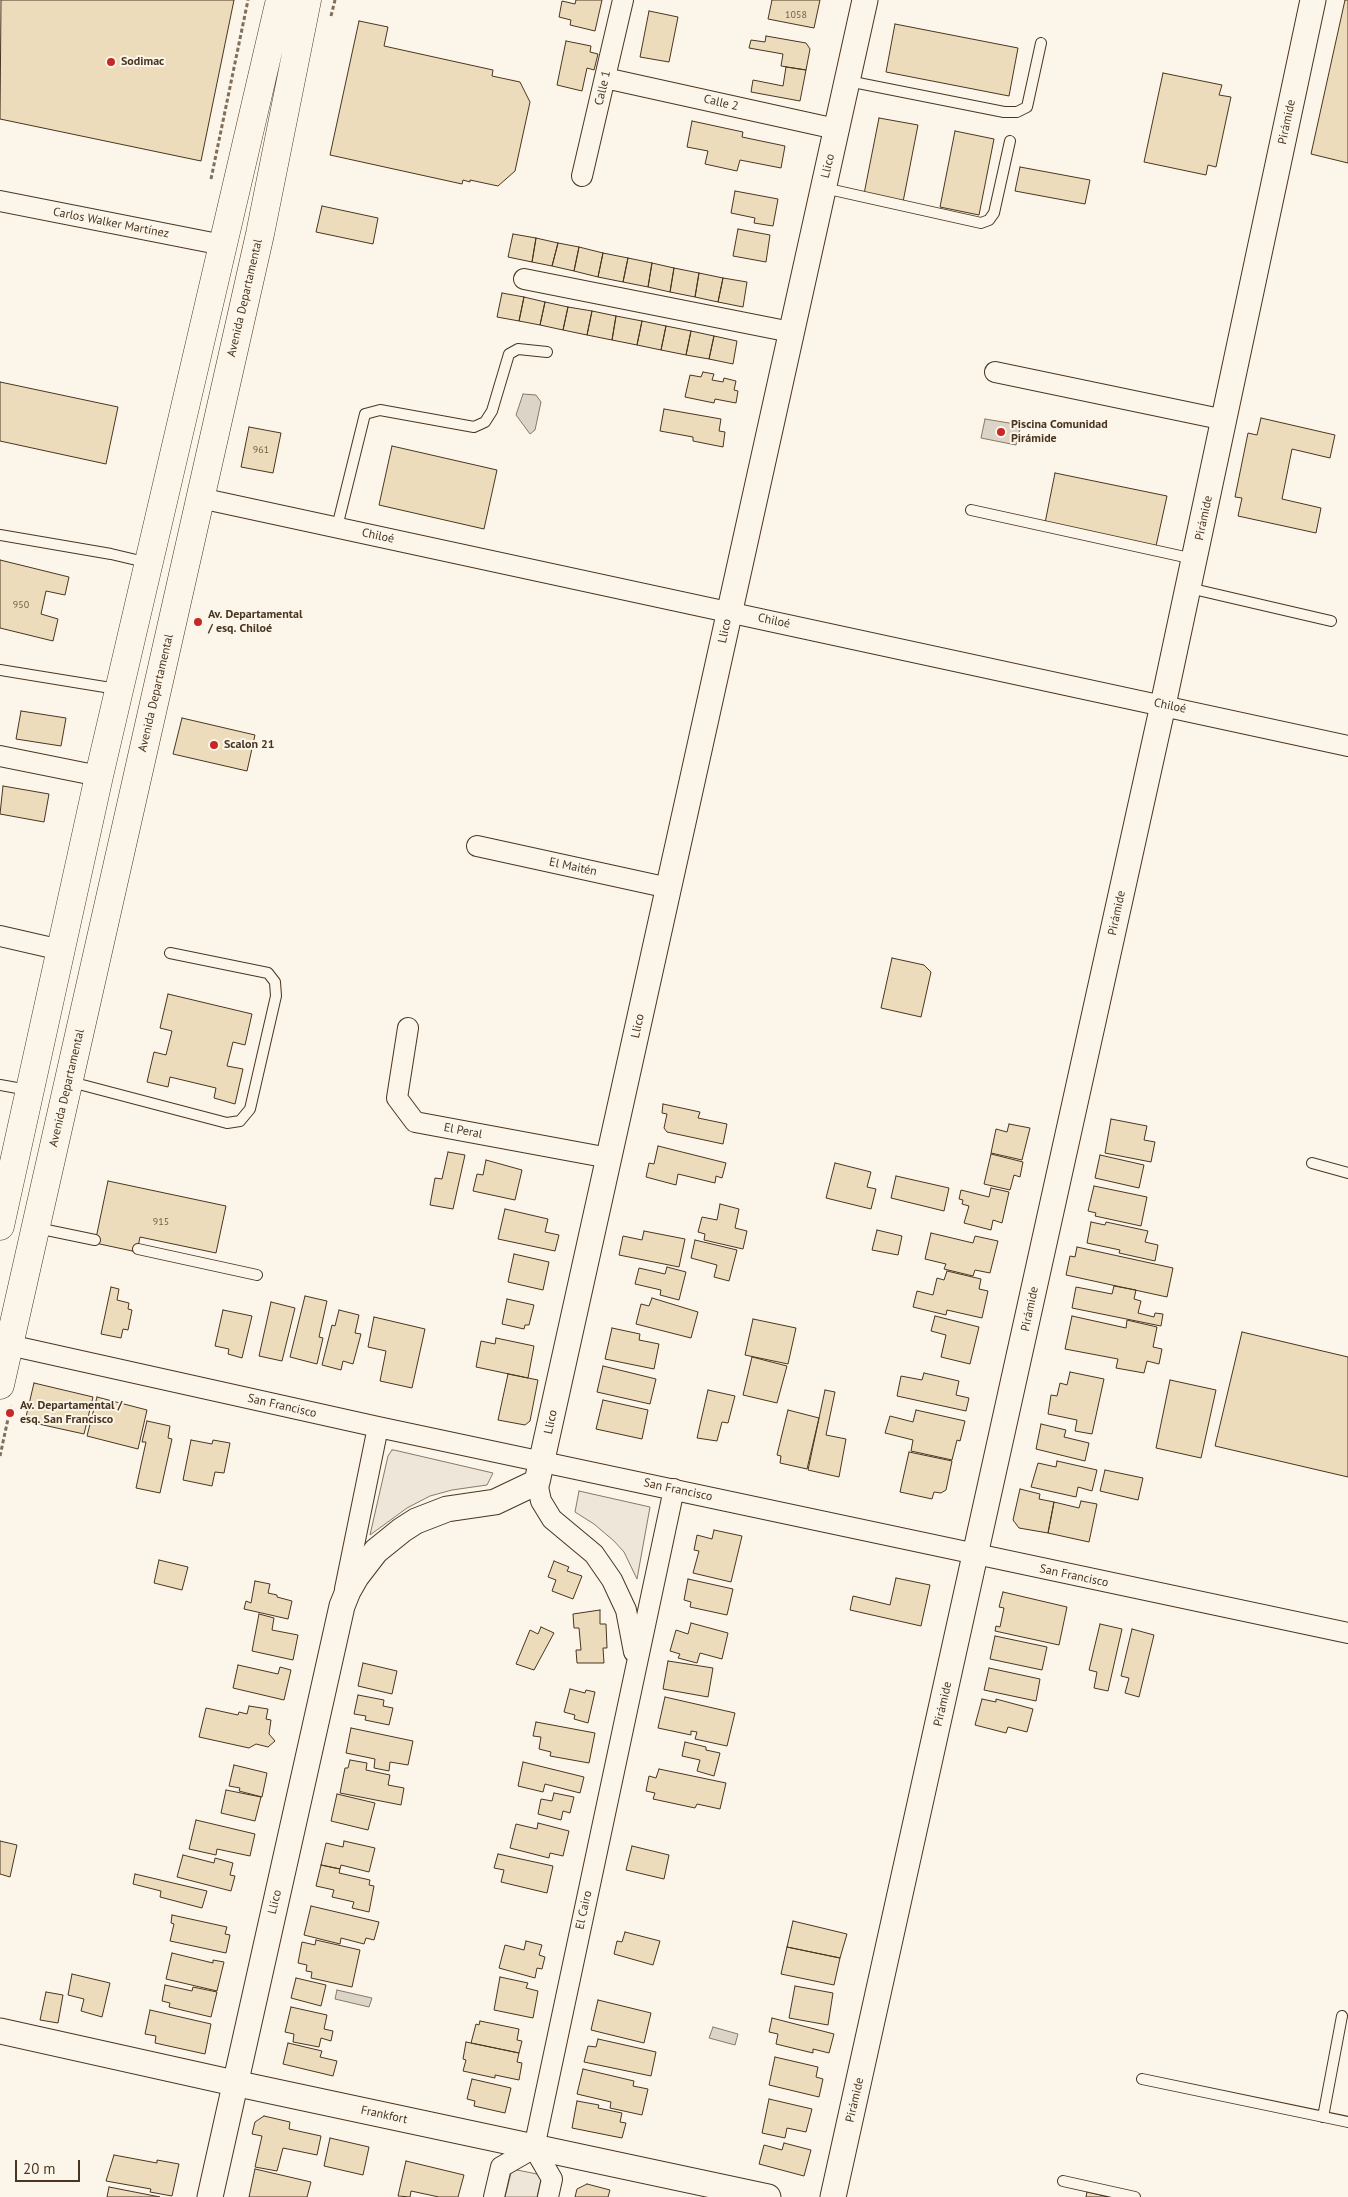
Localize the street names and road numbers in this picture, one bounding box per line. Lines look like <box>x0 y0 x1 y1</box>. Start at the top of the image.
street label: Calle 1 <box>592 69 614 107</box>
street label: Calle 2 <box>702 92 740 114</box>
street label: Pirámide <box>1275 98 1299 146</box>
street label: Llico <box>818 152 838 180</box>
street label: Carlos Walker Martínez <box>52 205 170 241</box>
street label: Avenida Departamental <box>224 238 266 358</box>
street label: Pirámide <box>1192 494 1216 542</box>
street label: Chiloé <box>361 526 395 546</box>
street label: Chiloé <box>757 611 791 631</box>
street label: Llico <box>715 618 735 644</box>
street label: Avenida Departamental <box>135 633 177 753</box>
street label: Chiloé <box>1153 696 1187 716</box>
street label: El Maitén <box>548 855 598 879</box>
street label: Pirámide <box>1105 889 1129 937</box>
street label: Llico <box>628 1013 648 1039</box>
street label: Avenida Departamental <box>46 1028 88 1148</box>
street label: El Peral <box>442 1120 484 1142</box>
street label: Pirámide <box>1018 1285 1042 1333</box>
street label: San Francisco <box>246 1391 318 1421</box>
street label: Llico <box>541 1409 561 1435</box>
street label: San Francisco <box>642 1476 714 1504</box>
street label: San Francisco <box>1038 1562 1110 1590</box>
street label: Pirámide <box>931 1680 955 1728</box>
street label: Llico <box>265 1888 285 1916</box>
street label: El Cairo <box>573 1889 595 1931</box>
street label: Pirámide <box>843 2076 867 2124</box>
street label: Frankfort <box>359 2103 409 2127</box>

